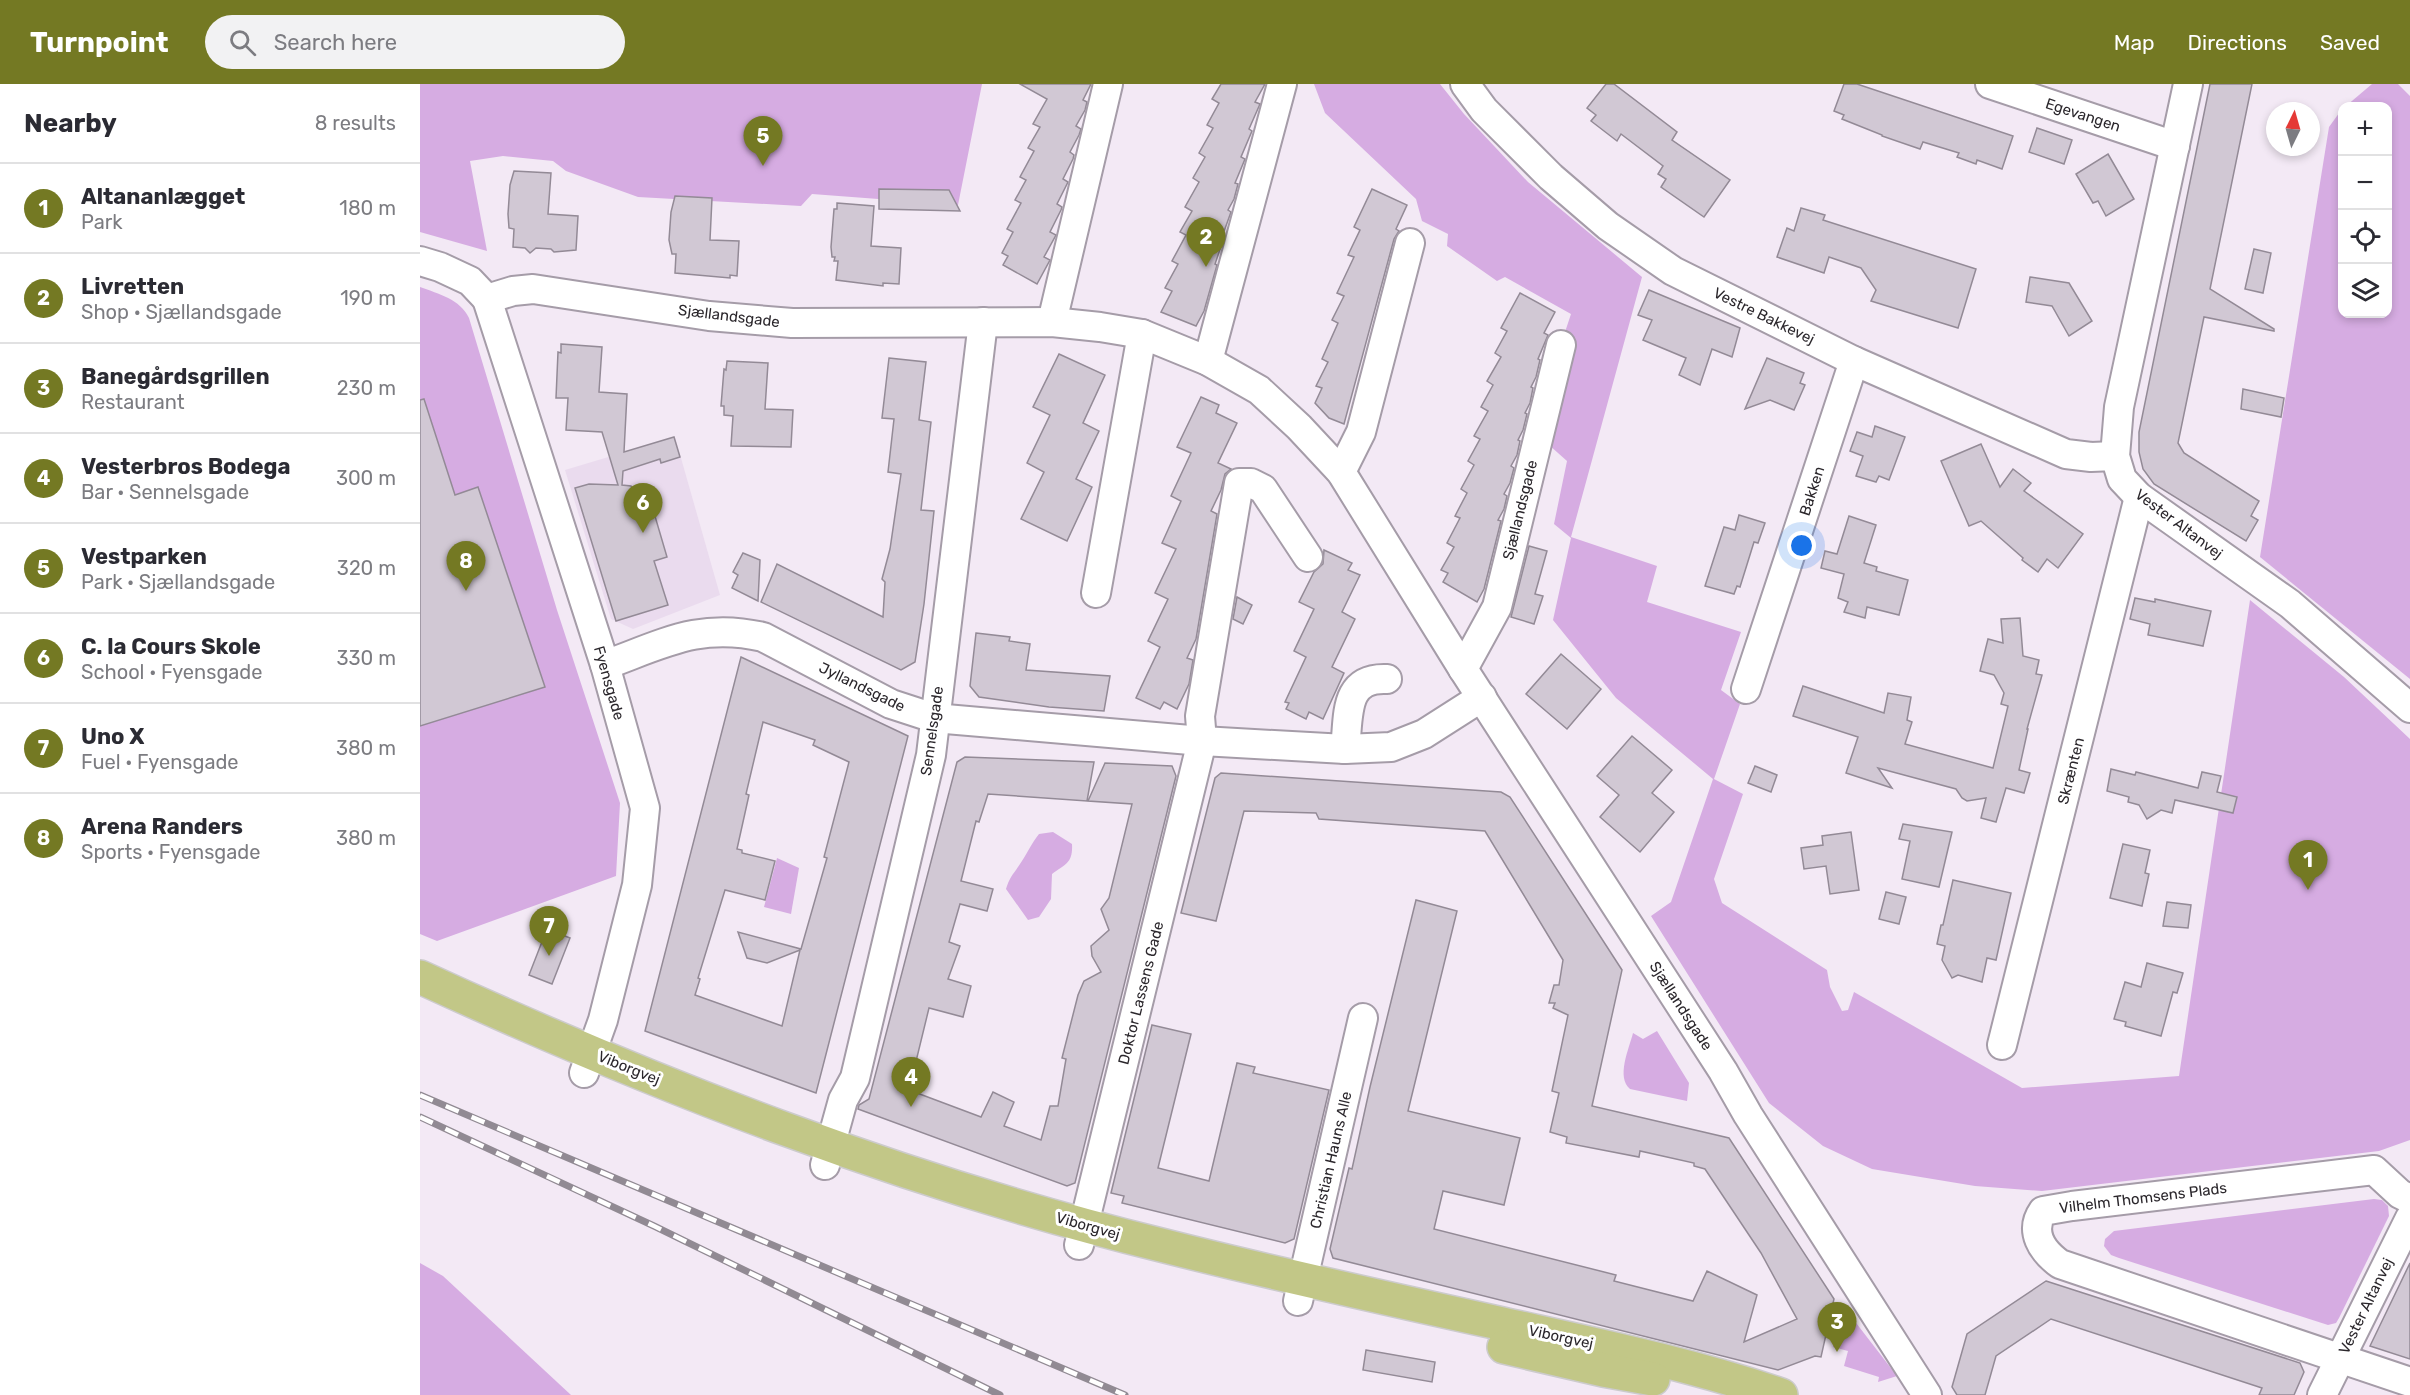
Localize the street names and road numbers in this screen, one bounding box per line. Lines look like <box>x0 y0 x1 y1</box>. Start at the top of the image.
street label: Egevangen <box>2043 94 2123 136</box>
street label: Vestre Bakkevej <box>1710 284 1818 348</box>
street label: Sjællandsgade <box>677 301 781 331</box>
street label: Sjællandsgade <box>1499 458 1541 562</box>
street label: Bakken <box>1796 464 1828 518</box>
street label: Vester Altanvej <box>2132 485 2226 563</box>
street label: Fyensgade <box>590 644 628 722</box>
street label: Jyllandsgade <box>816 658 908 716</box>
street label: Sennelsgade <box>917 685 947 777</box>
street label: Skrænten <box>2054 736 2088 806</box>
street label: Doktor Lassens Gade <box>1115 920 1167 1066</box>
street label: Sjællandsgade <box>1646 958 1716 1054</box>
street label: Viborgvej <box>595 1047 663 1089</box>
street label: Christian Hauns Alle <box>1306 1090 1356 1230</box>
street label: Vilhelm Thomsens Plads <box>2058 1179 2228 1217</box>
street label: Viborgvej <box>1054 1208 1122 1244</box>
street label: Vester Altanvej <box>2335 1255 2397 1357</box>
street label: Viborgvej <box>1527 1321 1595 1353</box>

